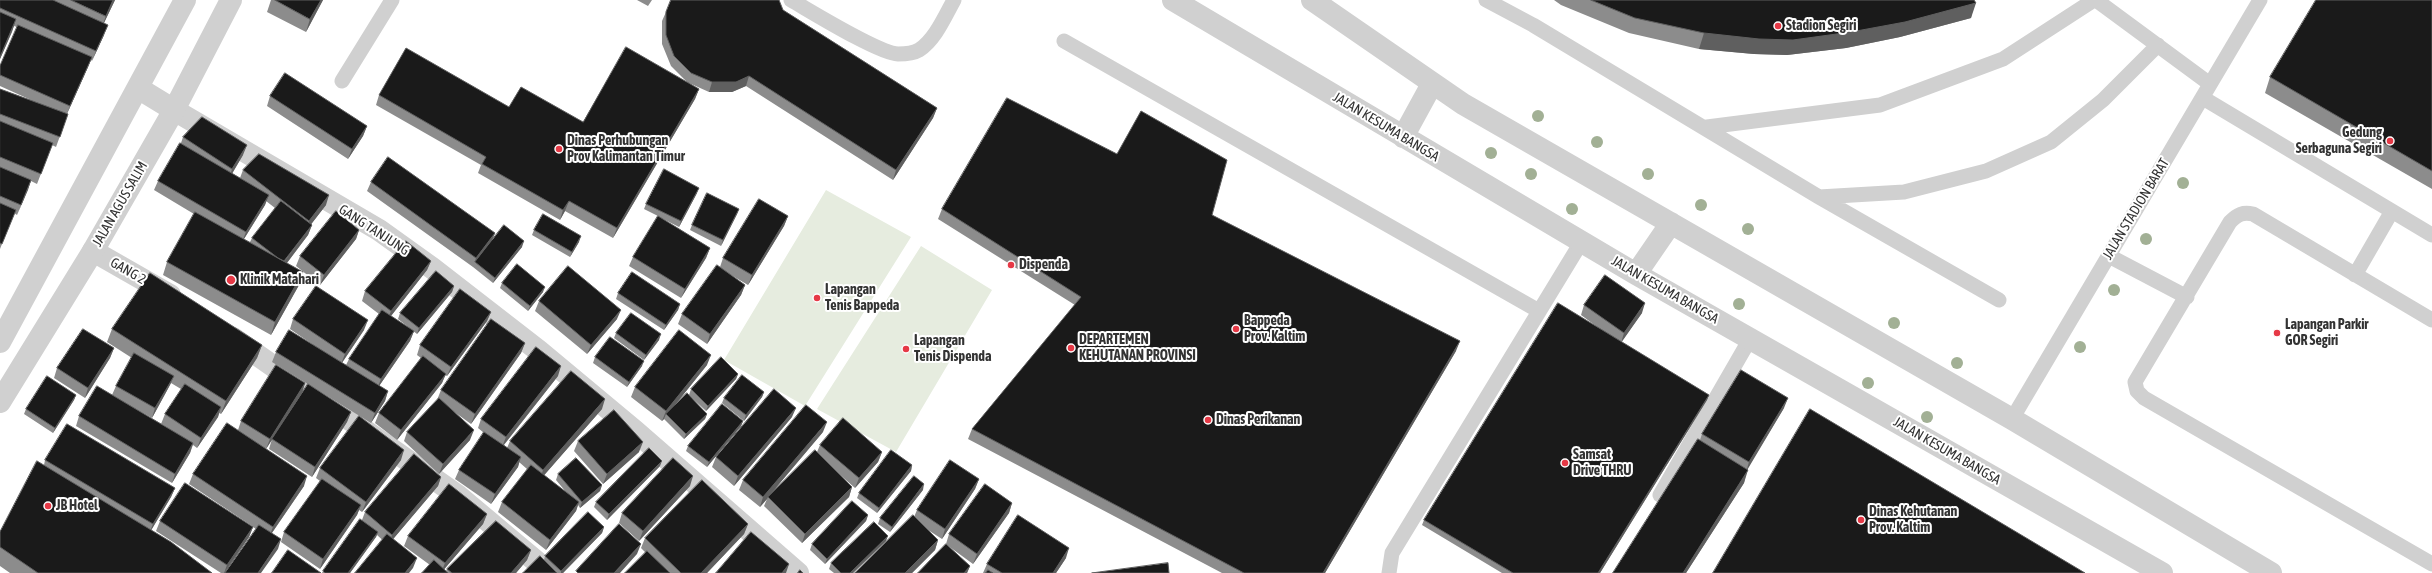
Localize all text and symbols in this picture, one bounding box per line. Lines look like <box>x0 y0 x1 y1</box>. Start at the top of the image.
place label: Stadion Segiri <box>1786 18 1856 34</box>
marker: Stadion Segiri <box>1773 21 1783 31</box>
street label: JALAN KESUMA BANGSA <box>1330 89 1442 165</box>
place label: Gedung Serbaguna Segiri <box>2296 125 2382 158</box>
place label: Dinas Perhubungan Prov Kalimantan Timur <box>567 133 685 166</box>
marker: Gedung Serbaguna Segiri <box>2385 136 2395 146</box>
marker: Dinas Perhubungan Prov Kalimantan Timur <box>554 144 564 154</box>
street label: JALAN STADION BARAT <box>2099 155 2173 263</box>
street label: JALAN AGUS SALIM <box>89 159 151 249</box>
street label: GANG TANJUNG <box>335 201 413 259</box>
street label: JALAN KESUMA BANGSA <box>1608 253 1722 327</box>
street label: GANG 2 <box>107 254 149 288</box>
place label: Dispenda <box>1019 257 1068 273</box>
marker: Dispenda <box>1006 260 1016 270</box>
place label: Klinik Matahari <box>240 272 319 288</box>
marker: Klinik Matahari <box>225 274 237 286</box>
place label: Lapangan Tenis Bappeda <box>825 282 899 314</box>
marker: Lapangan Tenis Bappeda <box>812 293 822 303</box>
place label: Bappeda Prov. Kaltim <box>1244 313 1305 346</box>
place label: Lapangan Parkir GOR Segiri <box>2285 317 2368 350</box>
marker: Bappeda Prov. Kaltim <box>1231 324 1241 334</box>
marker: Lapangan Parkir GOR Segiri <box>2272 328 2282 338</box>
place label: DEPARTEMEN KEHUTANAN PROVINSI <box>1079 332 1196 364</box>
place label: Lapangan Tenis Dispenda <box>914 333 991 366</box>
marker: DEPARTEMEN KEHUTANAN PROVINSI <box>1066 343 1076 353</box>
marker: Lapangan Tenis Dispenda <box>901 344 911 354</box>
place label: Dinas Perikanan <box>1216 412 1300 428</box>
street label: JALAN KESUMA BANGSA <box>1890 414 2004 488</box>
marker: Dinas Perikanan <box>1203 415 1213 425</box>
place label: Samsat Drive THRU <box>1573 447 1632 480</box>
marker: Samsat Drive THRU <box>1560 458 1570 468</box>
place label: JB Hotel <box>56 498 98 514</box>
marker: JB Hotel <box>43 501 53 511</box>
place label: Dinas Kehutanan Prov. Kaltim <box>1869 504 1957 536</box>
marker: Dinas Kehutanan Prov. Kaltim <box>1856 515 1866 525</box>

